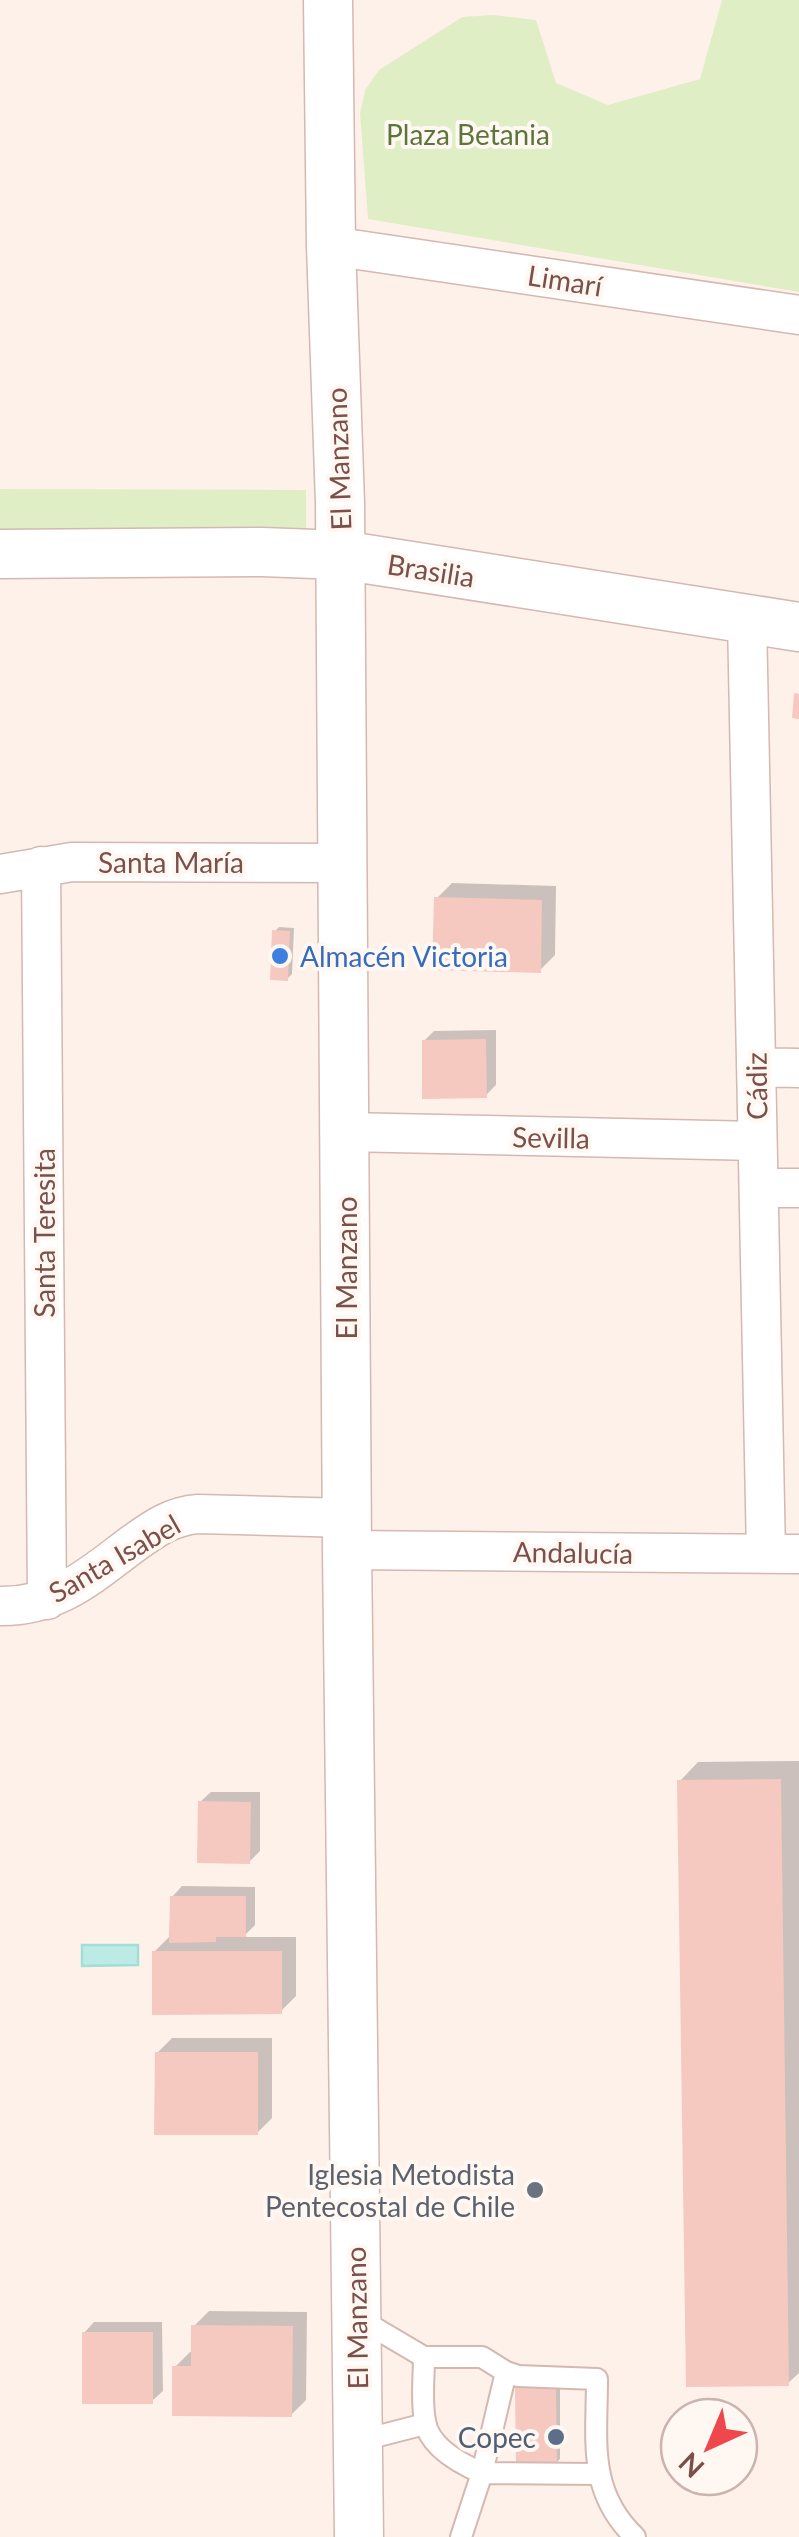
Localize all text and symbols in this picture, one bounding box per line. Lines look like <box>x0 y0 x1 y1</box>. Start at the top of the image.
park label: Plaza Betania <box>386 117 550 151</box>
street label: Limarí <box>525 257 606 303</box>
street label: El Manzano <box>319 387 357 531</box>
street label: Brasilia <box>385 546 477 594</box>
street label: Santa María <box>98 845 244 879</box>
place label: Almacén Victoria <box>300 939 508 973</box>
marker: Almacén Victoria <box>269 945 291 967</box>
street label: Cádiz <box>738 1052 774 1120</box>
street label: Sevilla <box>512 1119 590 1155</box>
street label: Santa Teresita <box>27 1148 61 1318</box>
street label: El Manzano <box>329 1196 363 1340</box>
street label: Santa Isabel <box>42 1507 186 1609</box>
street label: Andalucía <box>513 1534 633 1570</box>
place label: Iglesia Metodista Pentecostal de Chile <box>265 2157 515 2223</box>
marker: Iglesia Metodista Pentecostal de Chile <box>524 2179 546 2201</box>
street label: El Manzano <box>338 2246 374 2390</box>
north arrow <box>659 2397 759 2497</box>
place label: Copec <box>458 2420 536 2454</box>
marker: Copec <box>545 2426 567 2448</box>
text: N <box>671 2446 711 2485</box>

